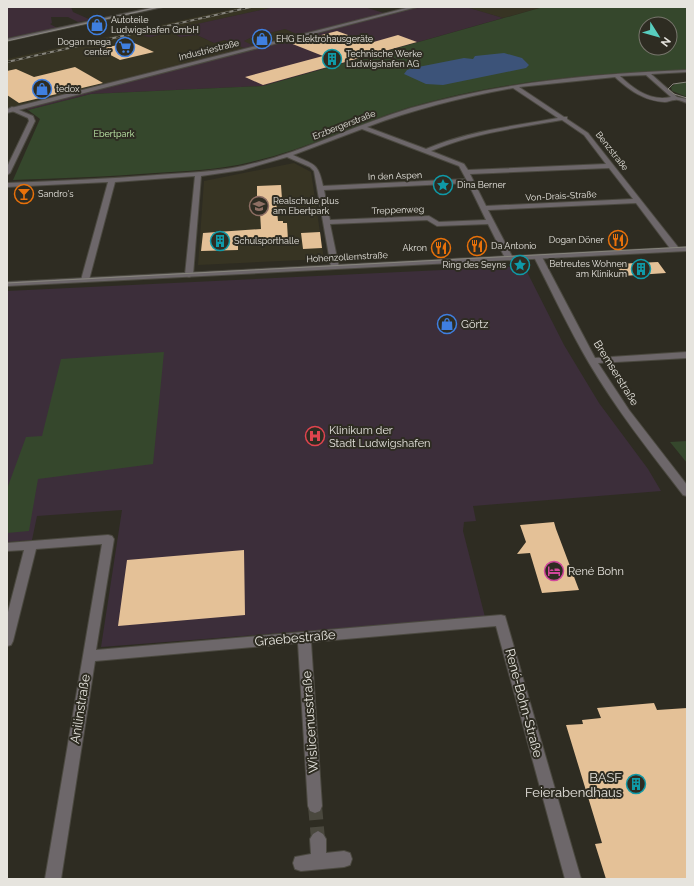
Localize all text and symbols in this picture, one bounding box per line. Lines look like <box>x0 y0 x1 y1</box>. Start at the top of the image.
shop icon: Autoteile Ludwigshafen GmbH <box>86 14 108 36</box>
place label: Autoteile Ludwigshafen GmbH <box>111 15 199 35</box>
north arrow <box>638 16 678 56</box>
shop icon: EHG Elektrohausgeräte <box>251 28 273 50</box>
place label: EHG Elektrohausgeräte <box>276 34 374 44</box>
text: N <box>658 34 673 49</box>
supermarket icon: Dogan mega center <box>114 36 136 58</box>
place label: Dogan mega center <box>57 37 112 57</box>
street label: Industriestraße <box>178 37 241 62</box>
building icon: Technische Werke Ludwigshafen AG <box>321 48 343 70</box>
place label: Technische Werke Ludwigshafen AG <box>346 49 423 69</box>
shop icon: tedox <box>31 78 53 100</box>
place label: tedox <box>56 84 80 94</box>
street label: Erzbergerstraße <box>311 108 378 142</box>
park label: Ebertpark <box>94 129 135 139</box>
street label: Benzstraße <box>594 130 631 173</box>
street label: In den Aspen <box>368 170 422 182</box>
place icon: Dina Berner <box>432 174 454 196</box>
place label: Dina Berner <box>457 180 507 190</box>
bar icon: Sandro's <box>13 183 35 205</box>
place label: Sandro's <box>38 189 74 199</box>
street label: Von-Drais-Straße <box>525 189 598 203</box>
school or university icon: Realschule plus am Ebertpark <box>248 195 270 217</box>
place label: Realschule plus am Ebertpark <box>273 196 340 216</box>
street label: Treppenweg <box>372 204 424 216</box>
restaurant icon: Dogan Döner <box>607 229 629 251</box>
building icon: Schulsporthalle <box>209 230 231 252</box>
restaurant icon: Da Antonio <box>466 235 488 257</box>
place label: Dogan Döner <box>549 235 605 245</box>
place label: Schulsporthalle <box>234 236 300 246</box>
restaurant icon: Akron <box>430 237 452 259</box>
place label: Da Antonio <box>491 241 536 251</box>
place label: Akron <box>403 243 427 253</box>
street label: Hohenzollernstraße <box>306 250 389 264</box>
place icon: Ring des Seyns <box>509 254 531 276</box>
building icon: Betreutes Wohnen am Klinikum <box>630 258 652 280</box>
place label: Betreutes Wohnen am Klinikum <box>549 259 627 279</box>
place label: Ring des Seyns <box>442 260 507 270</box>
shop icon: Görtz <box>436 313 458 335</box>
place label: Görtz <box>461 318 489 331</box>
street label: Bremserstraße <box>591 338 642 409</box>
place label: Klinikum der Stadt Ludwigshafen <box>329 424 431 450</box>
hospital icon: Klinikum der Stadt Ludwigshafen <box>304 425 326 447</box>
hotel icon: René Bohn <box>543 560 565 582</box>
place label: René Bohn <box>568 565 624 578</box>
street label: Graebestraße <box>254 627 336 649</box>
street label: René-Bohn-Straße <box>502 647 546 759</box>
street label: Wislicenusstraße <box>299 670 321 774</box>
street label: Anilinstraße <box>67 673 93 745</box>
place label: BASF Feierabendhaus <box>525 770 622 800</box>
building icon: BASF Feierabendhaus <box>625 773 647 795</box>

